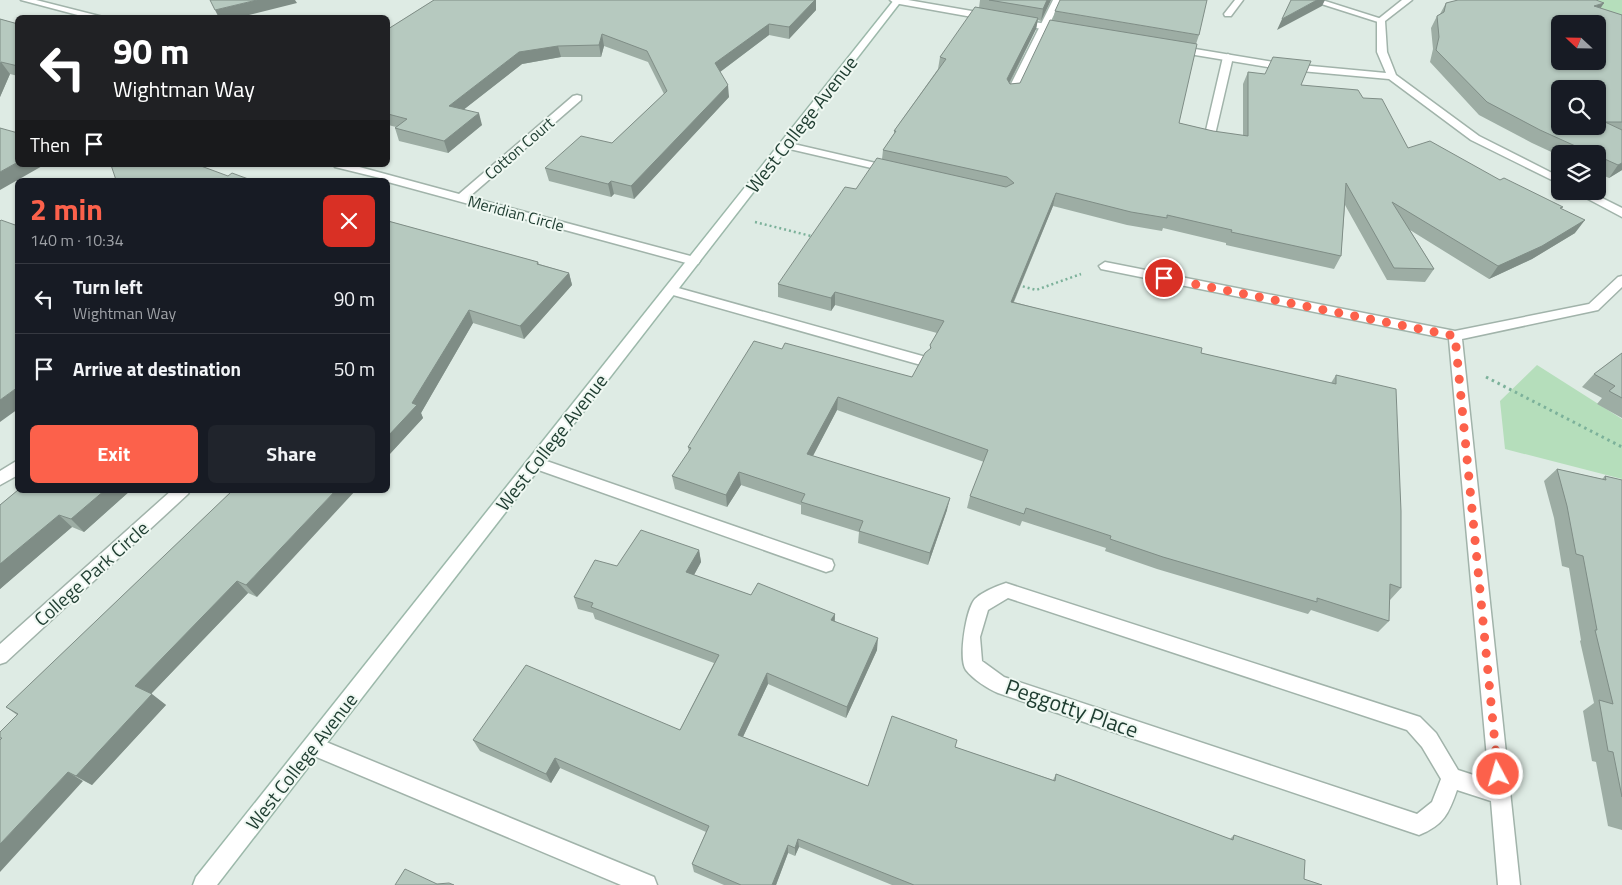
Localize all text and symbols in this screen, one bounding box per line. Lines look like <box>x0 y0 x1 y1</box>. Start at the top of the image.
north arrow <box>1551 15 1606 70</box>
map controls <box>1551 15 1606 200</box>
text: 90 m <box>113 24 189 78</box>
icon: left <box>30 35 95 100</box>
street label: West College Avenue <box>738 49 864 199</box>
text: Wightman Way <box>113 72 255 106</box>
button: search <box>1551 80 1606 135</box>
street label: Cotton Court <box>479 111 559 185</box>
text: Then <box>30 130 70 159</box>
icon: arrive <box>80 130 108 158</box>
button: layers <box>1551 145 1606 200</box>
text: 2 min <box>30 186 103 232</box>
street label: Meridian Circle <box>465 189 567 237</box>
button: close <box>323 195 375 247</box>
text: 140 m · 10:34 <box>30 228 124 252</box>
pin <box>1143 257 1185 299</box>
icon: arrive <box>1150 264 1178 292</box>
text: Turn left <box>73 272 143 301</box>
text: 90 m <box>334 284 375 313</box>
icon: left <box>30 285 58 313</box>
text: Wightman Way <box>73 301 176 325</box>
text: Arrive at destination <box>73 354 241 383</box>
text: 50 m <box>334 354 375 383</box>
icon: arrive <box>30 355 58 383</box>
street label: West College Avenue <box>488 367 614 517</box>
button: Exit <box>30 425 198 483</box>
button: Share <box>208 425 375 483</box>
street label: College Park Circle <box>27 513 155 633</box>
street label: Peggotty Place <box>1001 669 1143 747</box>
street label: West College Avenue <box>238 686 364 836</box>
position arrow <box>1471 747 1523 799</box>

